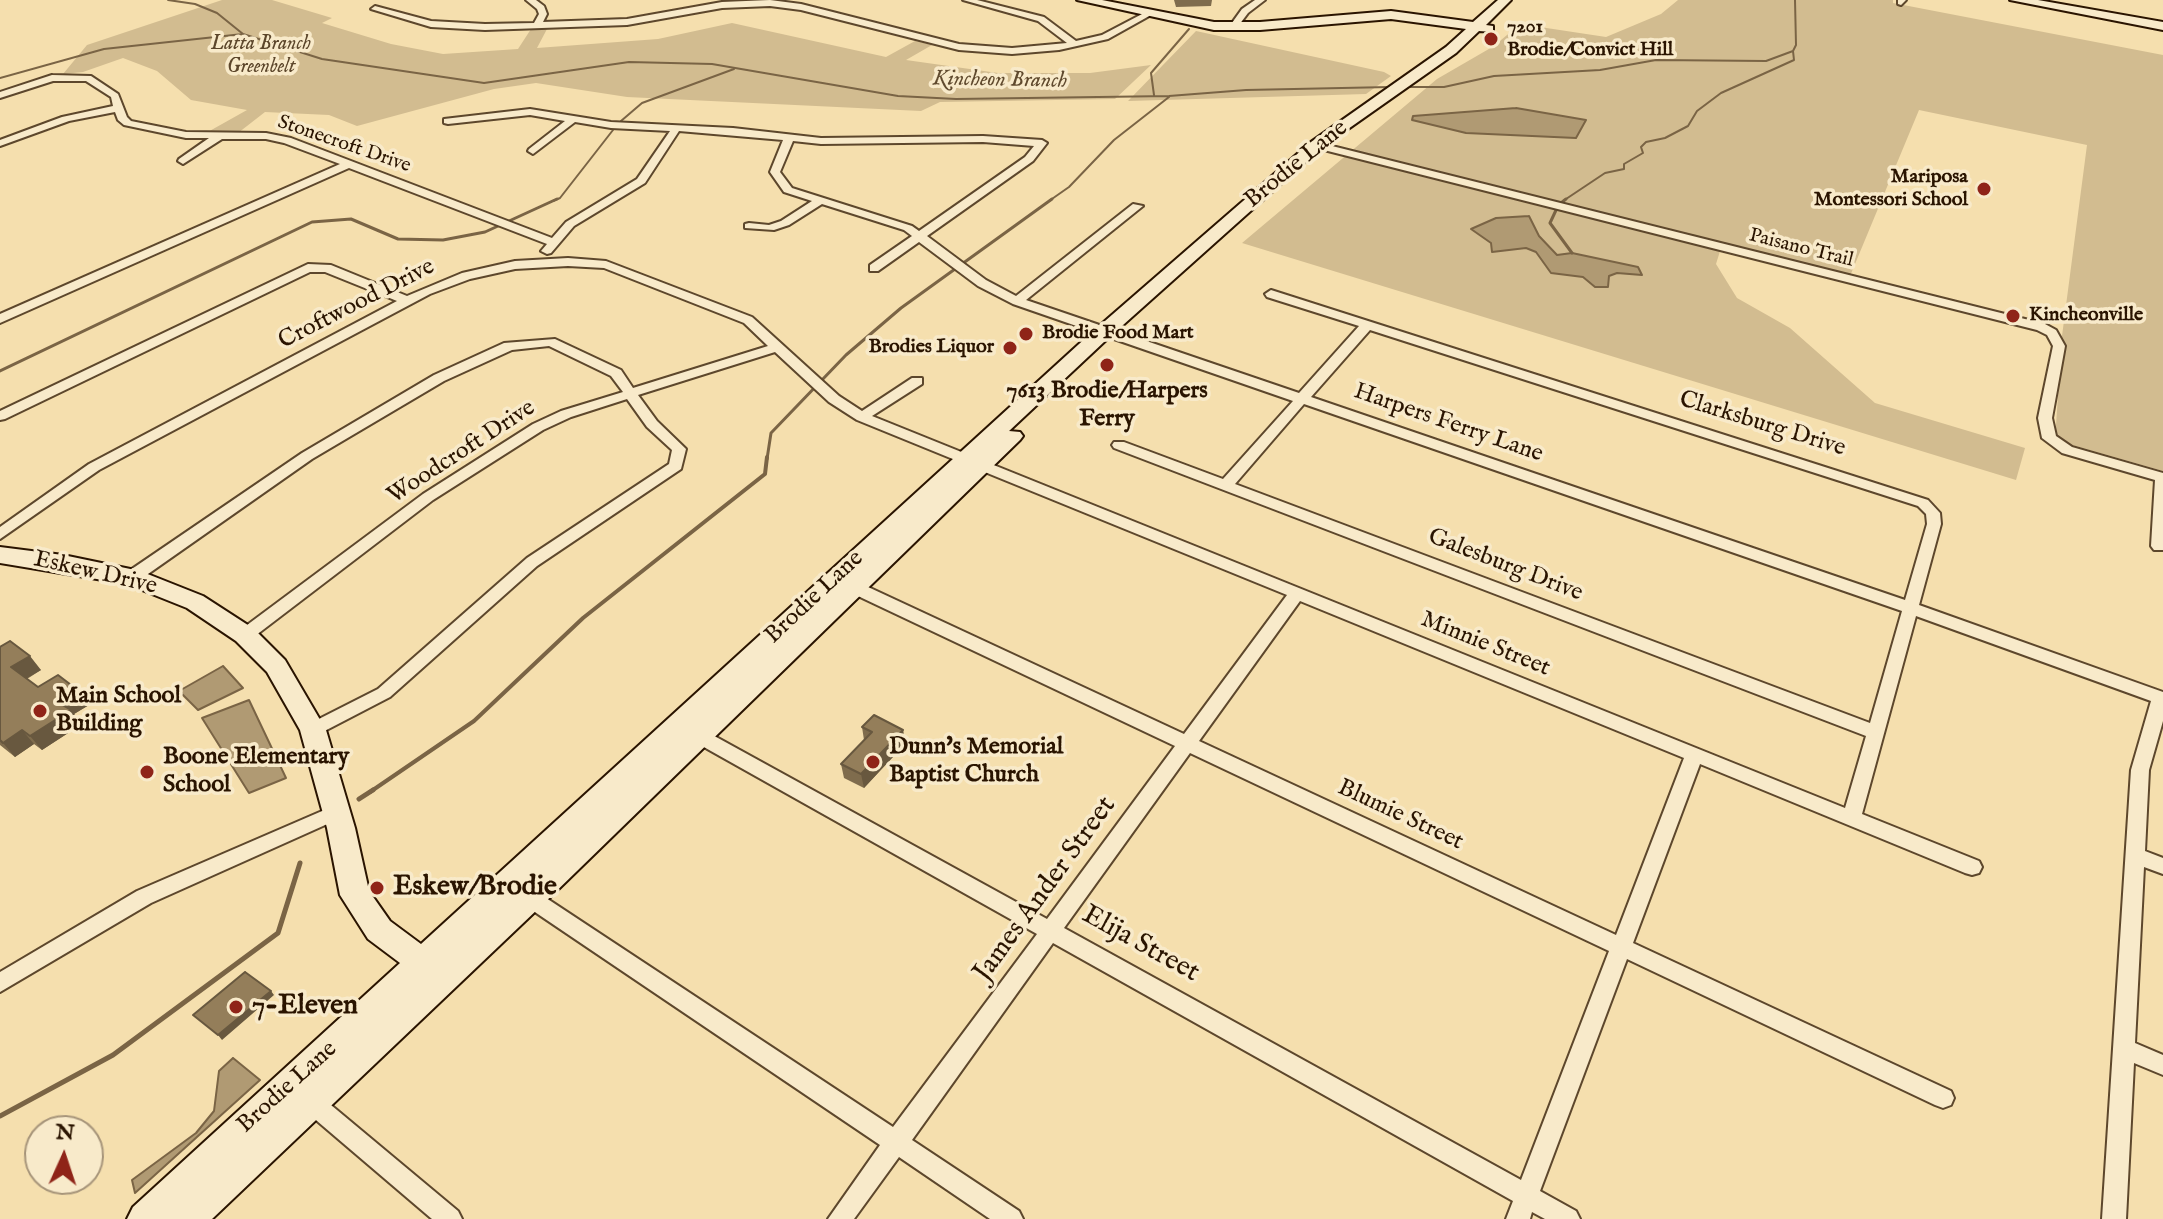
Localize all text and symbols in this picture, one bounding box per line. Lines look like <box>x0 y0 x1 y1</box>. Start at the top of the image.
place label: 7201 Brodie/Convict Hill <box>1507 16 1673 63</box>
marker: 7201 Brodie/Convict Hill <box>1482 30 1500 48</box>
park label: Latta Branch Greenbelt <box>211 33 311 80</box>
water label: Kincheon Branch <box>933 67 1067 95</box>
street label: Stonecroft Drive <box>274 111 414 179</box>
street label: Brodie Lane <box>1240 115 1354 215</box>
place label: Mariposa Montessori School <box>1814 166 1968 213</box>
marker: Mariposa Montessori School <box>1975 180 1993 198</box>
street label: Paisano Trail <box>1746 224 1856 274</box>
street label: Croftwood Drive <box>274 253 440 357</box>
place label: Kincheonville <box>2029 304 2143 328</box>
marker: Kincheonville <box>2004 307 2022 325</box>
place label: Brodie Food Mart <box>1042 322 1194 346</box>
marker: Brodie Food Mart <box>1017 325 1035 343</box>
place label: Brodies Liquor <box>868 336 994 360</box>
marker: Brodies Liquor <box>1001 339 1019 357</box>
marker: 7613 Brodie/Harpers Ferry <box>1098 356 1116 374</box>
place label: 7613 Brodie/Harpers Ferry <box>1006 378 1208 434</box>
street label: Harpers Ferry Lane <box>1350 378 1546 470</box>
street label: Clarksburg Drive <box>1675 386 1849 464</box>
street label: Woodcroft Drive <box>383 395 541 511</box>
street label: Galesburg Drive <box>1424 523 1586 609</box>
street label: Brodie Lane <box>760 545 870 651</box>
street label: Eskew Drive <box>31 546 159 602</box>
street label: Minnie Street <box>1416 606 1554 684</box>
place label: Main School Building <box>56 683 181 739</box>
marker: Main School Building <box>31 702 49 720</box>
place label: Dunn's Memorial Baptist Church <box>889 734 1063 790</box>
place label: Boone Elementary School <box>163 744 349 800</box>
marker: Dunn's Memorial Baptist Church <box>864 753 882 771</box>
marker: Boone Elementary School <box>138 763 156 781</box>
street label: Blumie Street <box>1333 774 1467 858</box>
street label: James Ander Street <box>968 791 1124 989</box>
place label: Eskew/Brodie <box>393 871 557 905</box>
marker: Eskew/Brodie <box>368 879 386 897</box>
street label: Elija Street <box>1075 899 1205 991</box>
place label: 7-Eleven <box>252 990 358 1024</box>
marker: 7-Eleven <box>227 998 245 1016</box>
street label: Brodie Lane <box>232 1036 344 1140</box>
north arrow <box>24 1115 104 1195</box>
text: N <box>55 1119 75 1148</box>

